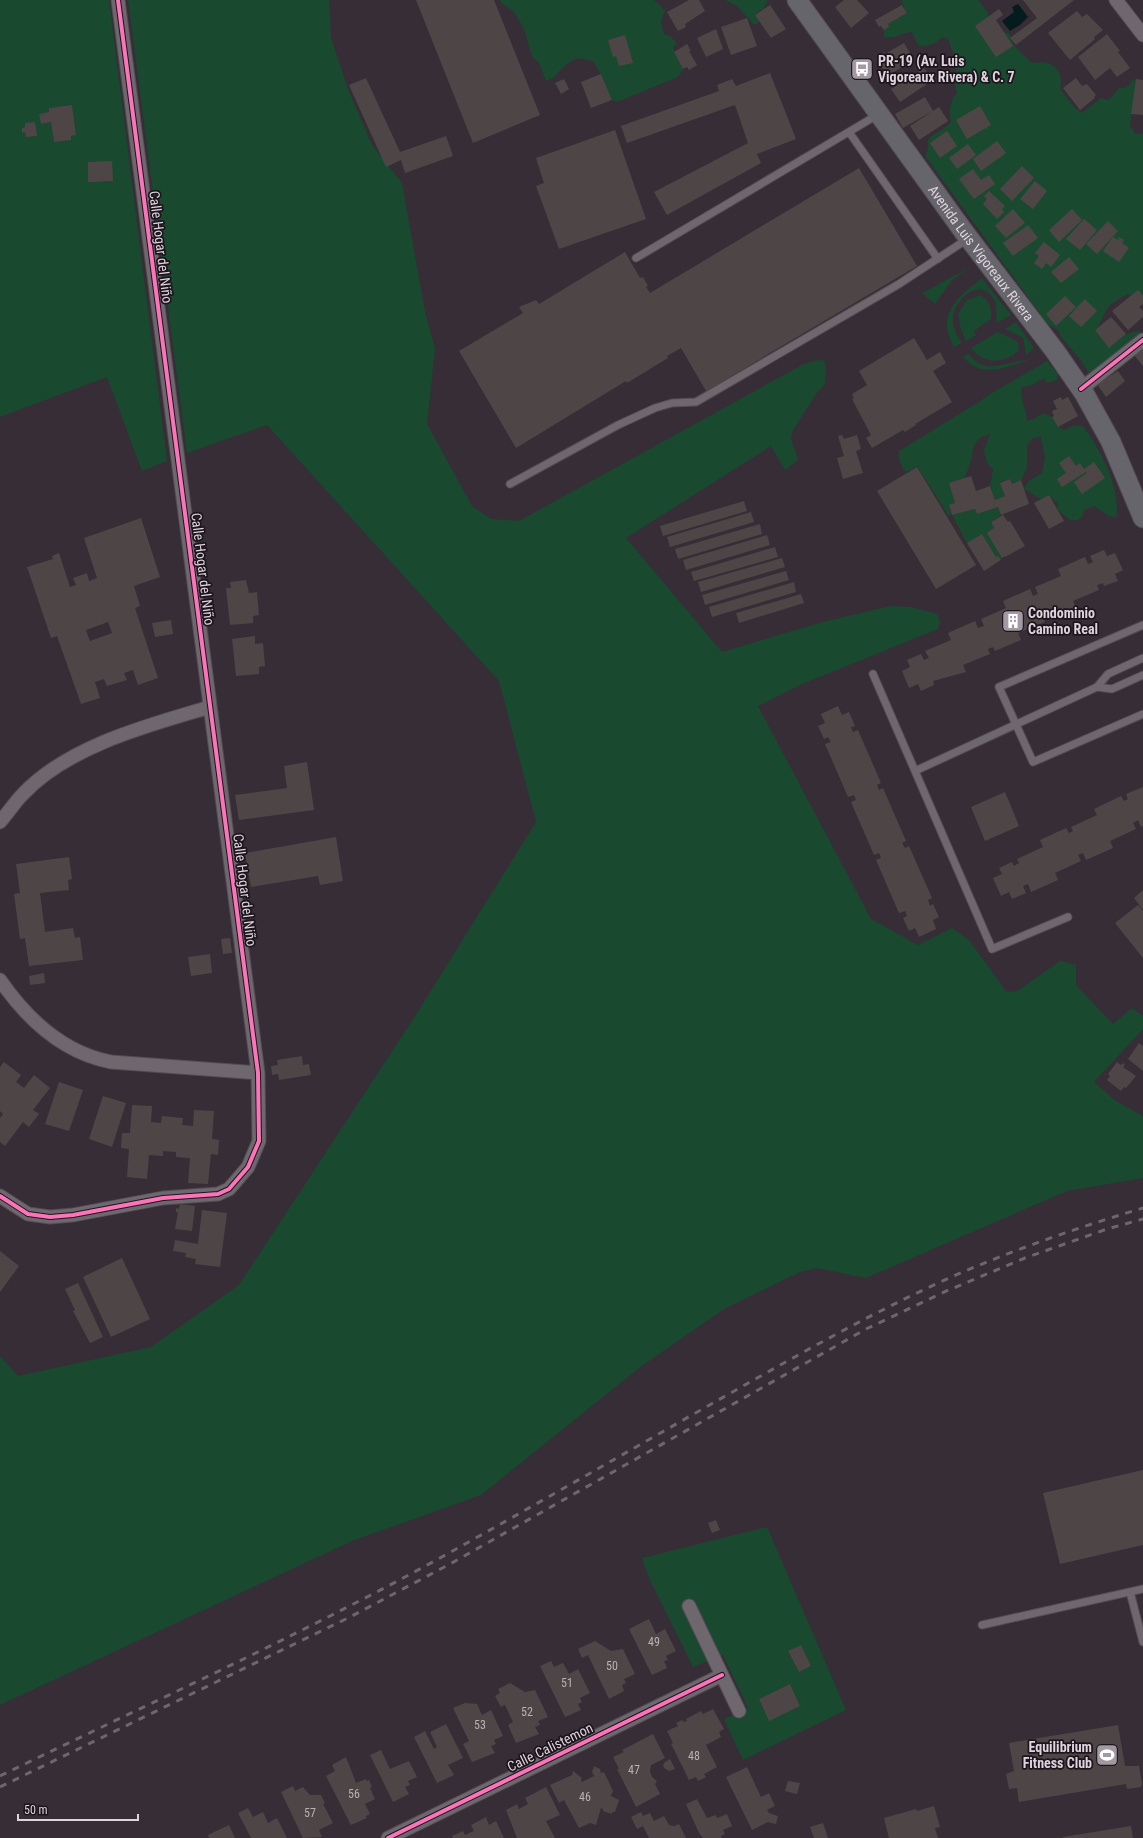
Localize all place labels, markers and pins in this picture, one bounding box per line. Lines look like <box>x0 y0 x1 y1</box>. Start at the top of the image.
place label: PR-19 (Av. Luis Vigoreaux Rivera) & C. 7 <box>878 53 1015 86</box>
bus stop icon: PR-19 (Av. Luis Vigoreaux Rivera) & C. 7 <box>849 56 875 82</box>
place label: Condominio Camino Real <box>1028 605 1098 637</box>
building icon: Condominio Camino Real <box>1000 608 1026 634</box>
place label: Equilibrium Fitness Club <box>1023 1739 1092 1771</box>
sports icon: Equilibrium Fitness Club <box>1094 1742 1120 1768</box>

